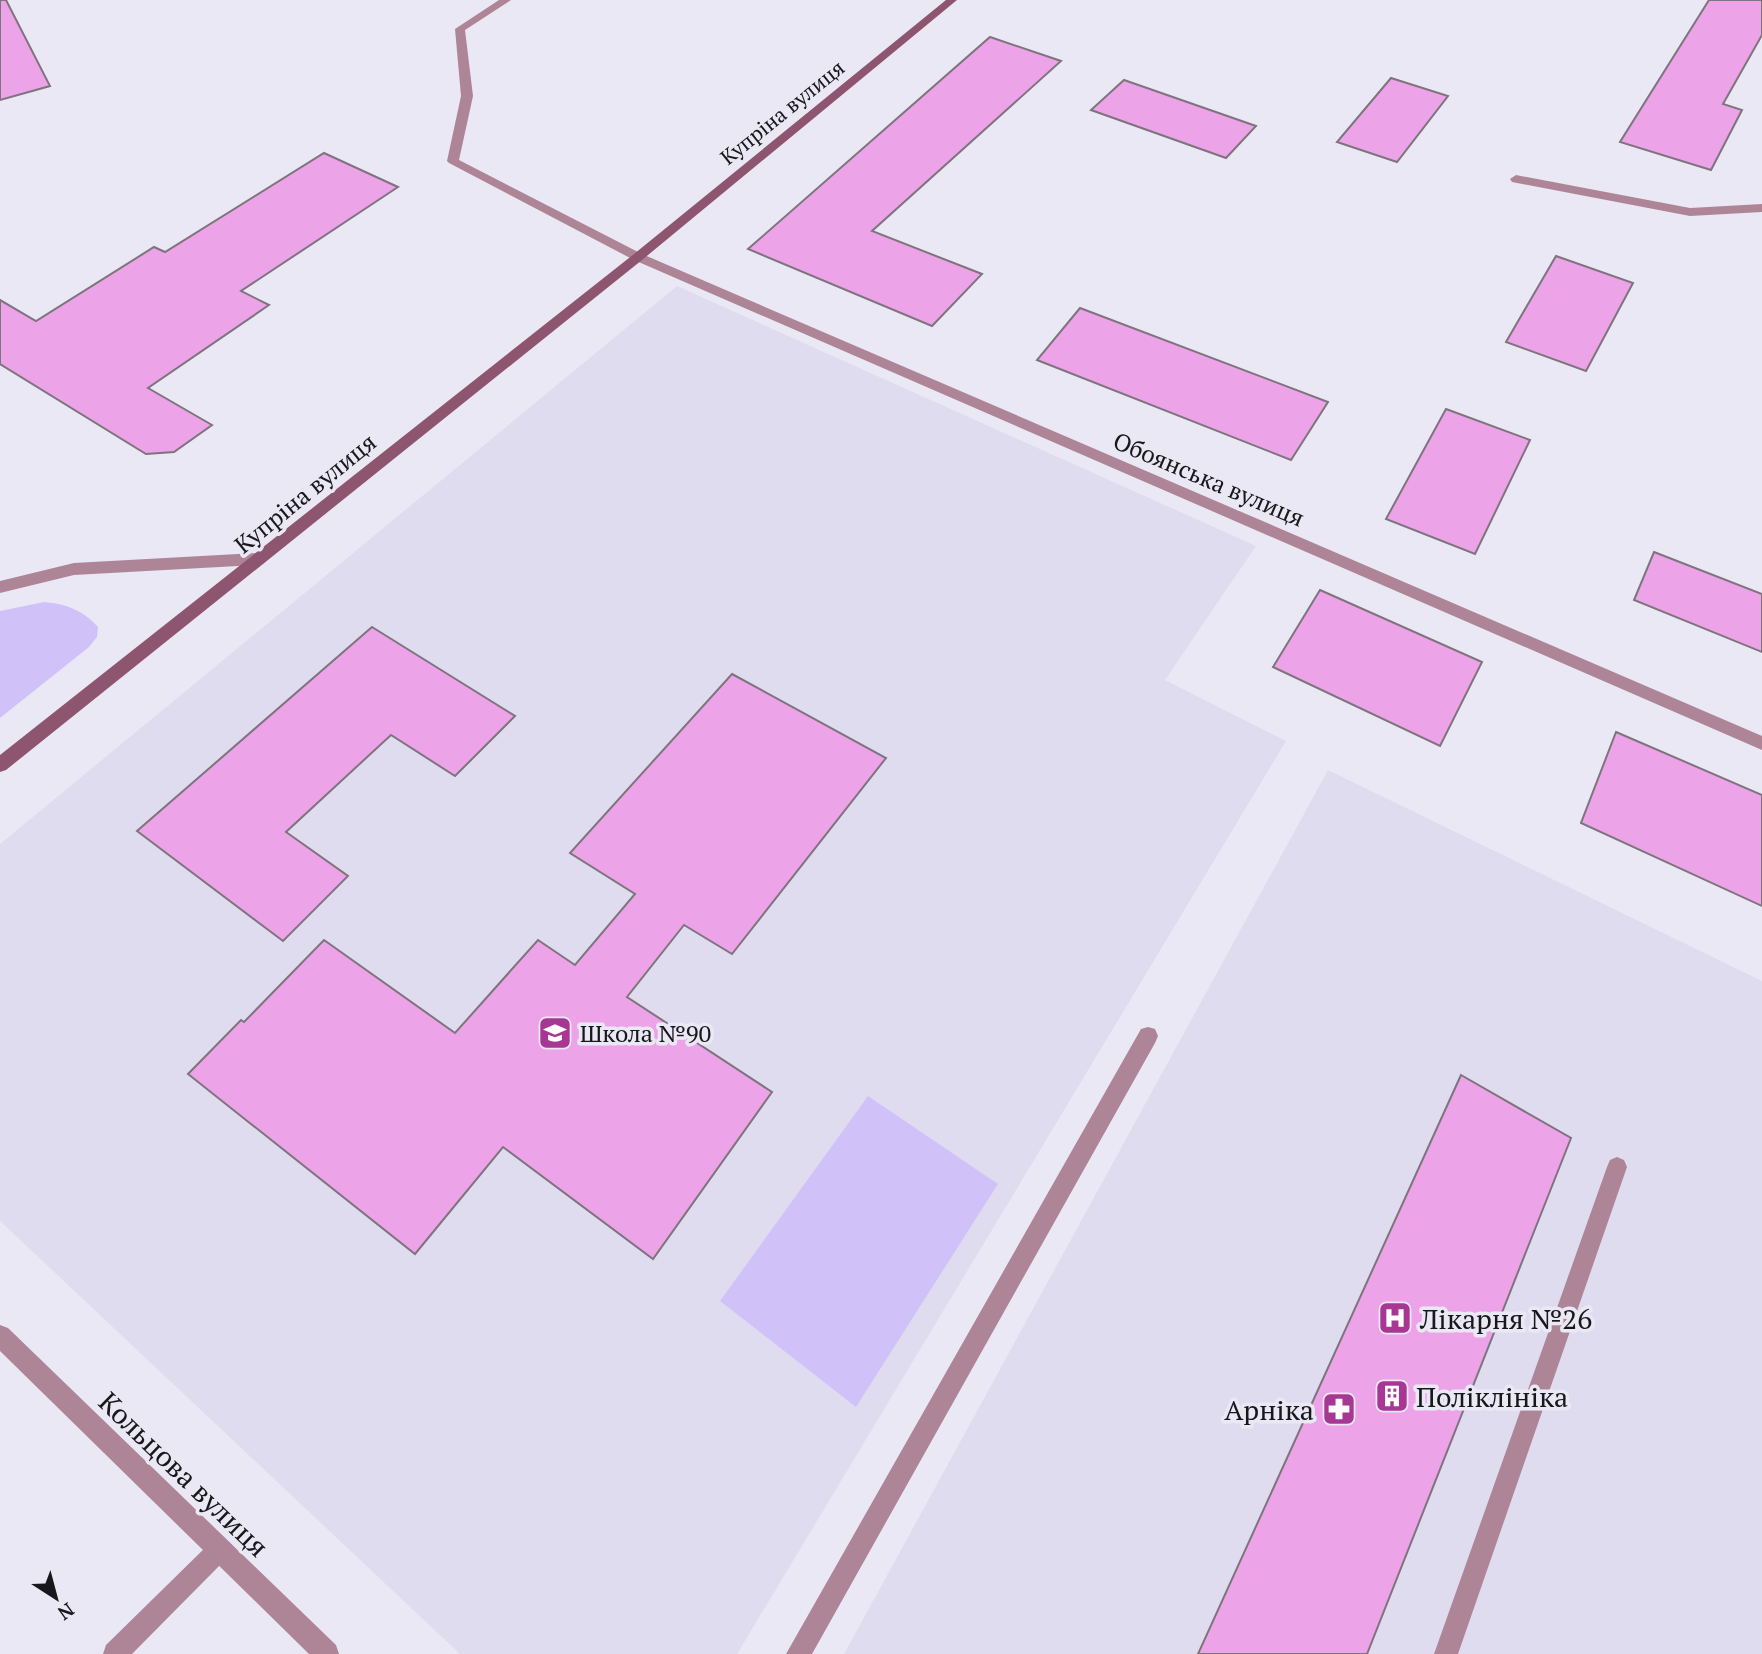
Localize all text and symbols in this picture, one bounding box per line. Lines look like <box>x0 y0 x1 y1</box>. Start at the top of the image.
street label: Купріна вулиця <box>714 53 850 171</box>
street label: Обоянська вулиця <box>1108 424 1310 534</box>
street label: Купріна вулиця <box>227 426 383 560</box>
school or university icon: Школа №90 <box>536 1014 574 1052</box>
place label: Школа №90 <box>580 1017 711 1049</box>
hospital icon: Лікарня №26 <box>1376 1299 1414 1337</box>
place label: Лікарня №26 <box>1419 1300 1592 1337</box>
building icon: Поліклініка <box>1373 1377 1411 1415</box>
place label: Поліклініка <box>1416 1378 1568 1415</box>
street label: Кольцова вулиця <box>91 1383 277 1565</box>
pharmacy icon: Арніка <box>1320 1390 1358 1428</box>
place label: Арніка <box>1224 1391 1314 1428</box>
north arrow <box>21 1563 91 1633</box>
text: N <box>53 1598 79 1627</box>

